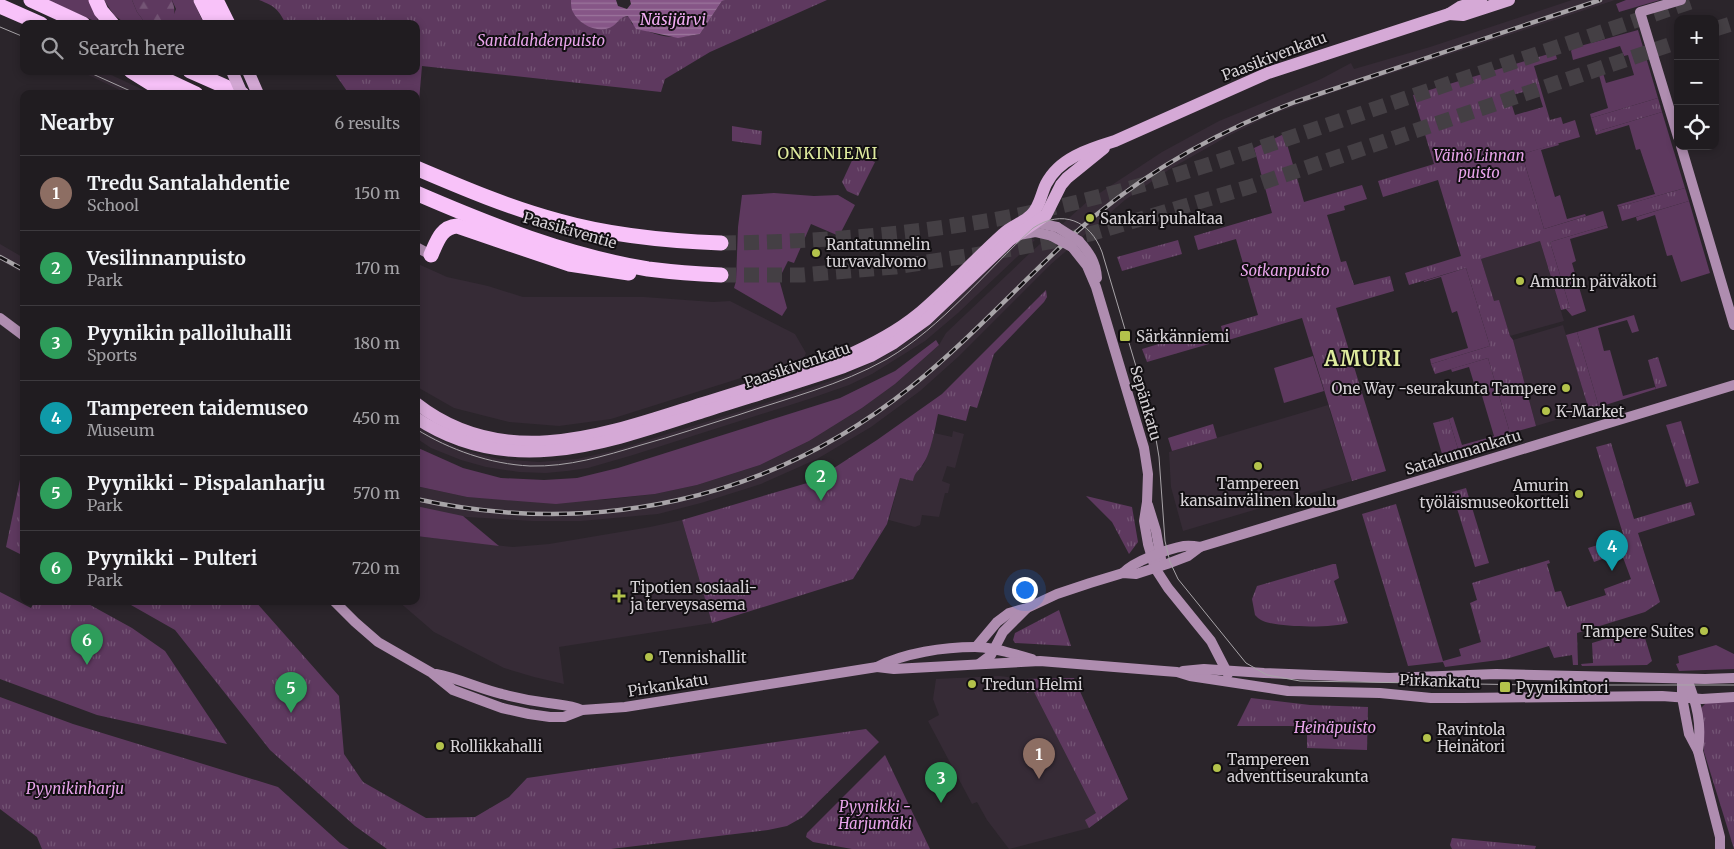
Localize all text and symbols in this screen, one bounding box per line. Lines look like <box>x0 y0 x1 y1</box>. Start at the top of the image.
water label: Näsijärvi <box>640 9 706 29</box>
map controls <box>1674 15 1719 150</box>
button: + <box>1674 15 1719 60</box>
search box <box>20 20 420 75</box>
street label: Paasikivenkatu <box>1219 27 1329 85</box>
park label: Santalahdenpuisto <box>477 31 605 50</box>
icon: search <box>38 34 66 62</box>
text: Search here <box>78 36 185 60</box>
button: − <box>1674 60 1719 105</box>
button: locate <box>1674 105 1719 150</box>
text: Nearby <box>40 109 114 136</box>
text: 6 results <box>335 113 400 133</box>
district label: ONKINIEMI <box>777 143 879 163</box>
park label: Väinö Linnan puisto <box>1433 146 1525 182</box>
text: Tredu Santalahdentie <box>87 171 290 195</box>
text: 1 <box>52 183 60 203</box>
text: 150 m <box>354 183 400 203</box>
text: School <box>87 195 139 215</box>
street label: Paasikiventie <box>521 208 619 252</box>
place label: Sankari puhaltaa <box>1100 209 1223 228</box>
marker: Sankari puhaltaa <box>1084 212 1096 224</box>
place label: Rantatunnelin turvavalvomo <box>826 235 931 271</box>
text: Vesilinnanpuisto <box>87 246 246 270</box>
marker: Rantatunnelin turvavalvomo <box>810 247 822 259</box>
text: 2 <box>51 258 61 278</box>
text: 170 m <box>355 258 400 278</box>
park label: Sotkanpuisto <box>1241 261 1329 280</box>
text: Park <box>87 270 123 290</box>
place label: Amurin päiväkoti <box>1529 272 1657 291</box>
marker: Amurin päiväkoti <box>1514 275 1526 287</box>
text: Pyynikin palloiluhalli <box>87 321 292 345</box>
place label: Särkänniemi <box>1136 327 1230 346</box>
marker: Särkänniemi <box>1118 329 1132 343</box>
text: 3 <box>51 333 61 353</box>
text: 180 m <box>354 333 400 353</box>
street label: Paasikivenkatu <box>742 338 852 392</box>
text: Sports <box>87 345 137 365</box>
district label: AMURI <box>1323 346 1402 371</box>
street label: Sepänkatu <box>1126 363 1166 443</box>
place label: One Way -seurakunta Tampere <box>1332 379 1556 398</box>
marker: One Way -seurakunta Tampere <box>1560 382 1572 394</box>
text: Tampereen taidemuseo <box>87 396 308 420</box>
place label: K-Market <box>1556 402 1624 421</box>
marker: K-Market <box>1540 405 1552 417</box>
text: 4 <box>51 408 61 428</box>
text: 450 m <box>352 408 400 428</box>
text: Museum <box>87 420 155 440</box>
street label: Satakunnankatu <box>1403 425 1523 479</box>
pin: 2 <box>805 460 837 501</box>
marker: Tampereen kansainvälinen koulu <box>1252 460 1264 472</box>
text: Pyynikki - Pispalanharju <box>87 471 325 495</box>
place label: Tampereen kansainvälinen koulu <box>1180 474 1336 510</box>
place label: Amurin työläismuseokortteli <box>1420 476 1569 512</box>
text: 5 <box>51 483 61 503</box>
text: 570 m <box>353 483 400 503</box>
marker: Amurin työläismuseokortteli <box>1573 488 1585 500</box>
text: Park <box>87 495 123 515</box>
pin: 4 <box>1596 530 1628 571</box>
text: Pyynikki - Pulteri <box>87 546 257 570</box>
text: 6 <box>51 558 61 578</box>
text: 720 m <box>352 558 400 578</box>
text: Park <box>87 570 123 590</box>
your location <box>1012 577 1038 603</box>
place label: Tipotien sosiaali- ja terveysasema <box>629 578 757 614</box>
marker: Tipotien sosiaali- ja terveysasema <box>612 589 626 603</box>
place label: Tampere Suites <box>1582 622 1694 641</box>
pin: 6 <box>71 624 103 665</box>
marker: Tampere Suites <box>1698 625 1710 637</box>
place label: Tennishallit <box>659 648 747 667</box>
marker: Tennishallit <box>643 651 655 663</box>
street label: Pirkankatu <box>626 669 710 701</box>
street label: Pirkankatu <box>1399 670 1481 692</box>
pin: 5 <box>275 672 307 713</box>
place label: Tredun Helmi <box>982 675 1083 694</box>
marker: Tredun Helmi <box>966 678 978 690</box>
place label: Pyynikintori <box>1516 678 1609 697</box>
marker: Pyynikintori <box>1498 680 1512 694</box>
park label: Heinäpuisto <box>1293 718 1376 737</box>
place label: Ravintola Heinätori <box>1437 720 1505 756</box>
marker: Ravintola Heinätori <box>1421 732 1433 744</box>
place label: Rollikkahalli <box>450 737 542 756</box>
pin: 1 <box>1023 738 1055 779</box>
marker: Rollikkahalli <box>434 740 446 752</box>
place label: Tampereen adventtiseurakunta <box>1227 750 1369 786</box>
pin: 3 <box>925 762 957 803</box>
marker: Tampereen adventtiseurakunta <box>1211 762 1223 774</box>
park label: Pyynikinharju <box>26 779 124 798</box>
park label: Pyynikki - Harjumäki <box>837 797 912 833</box>

